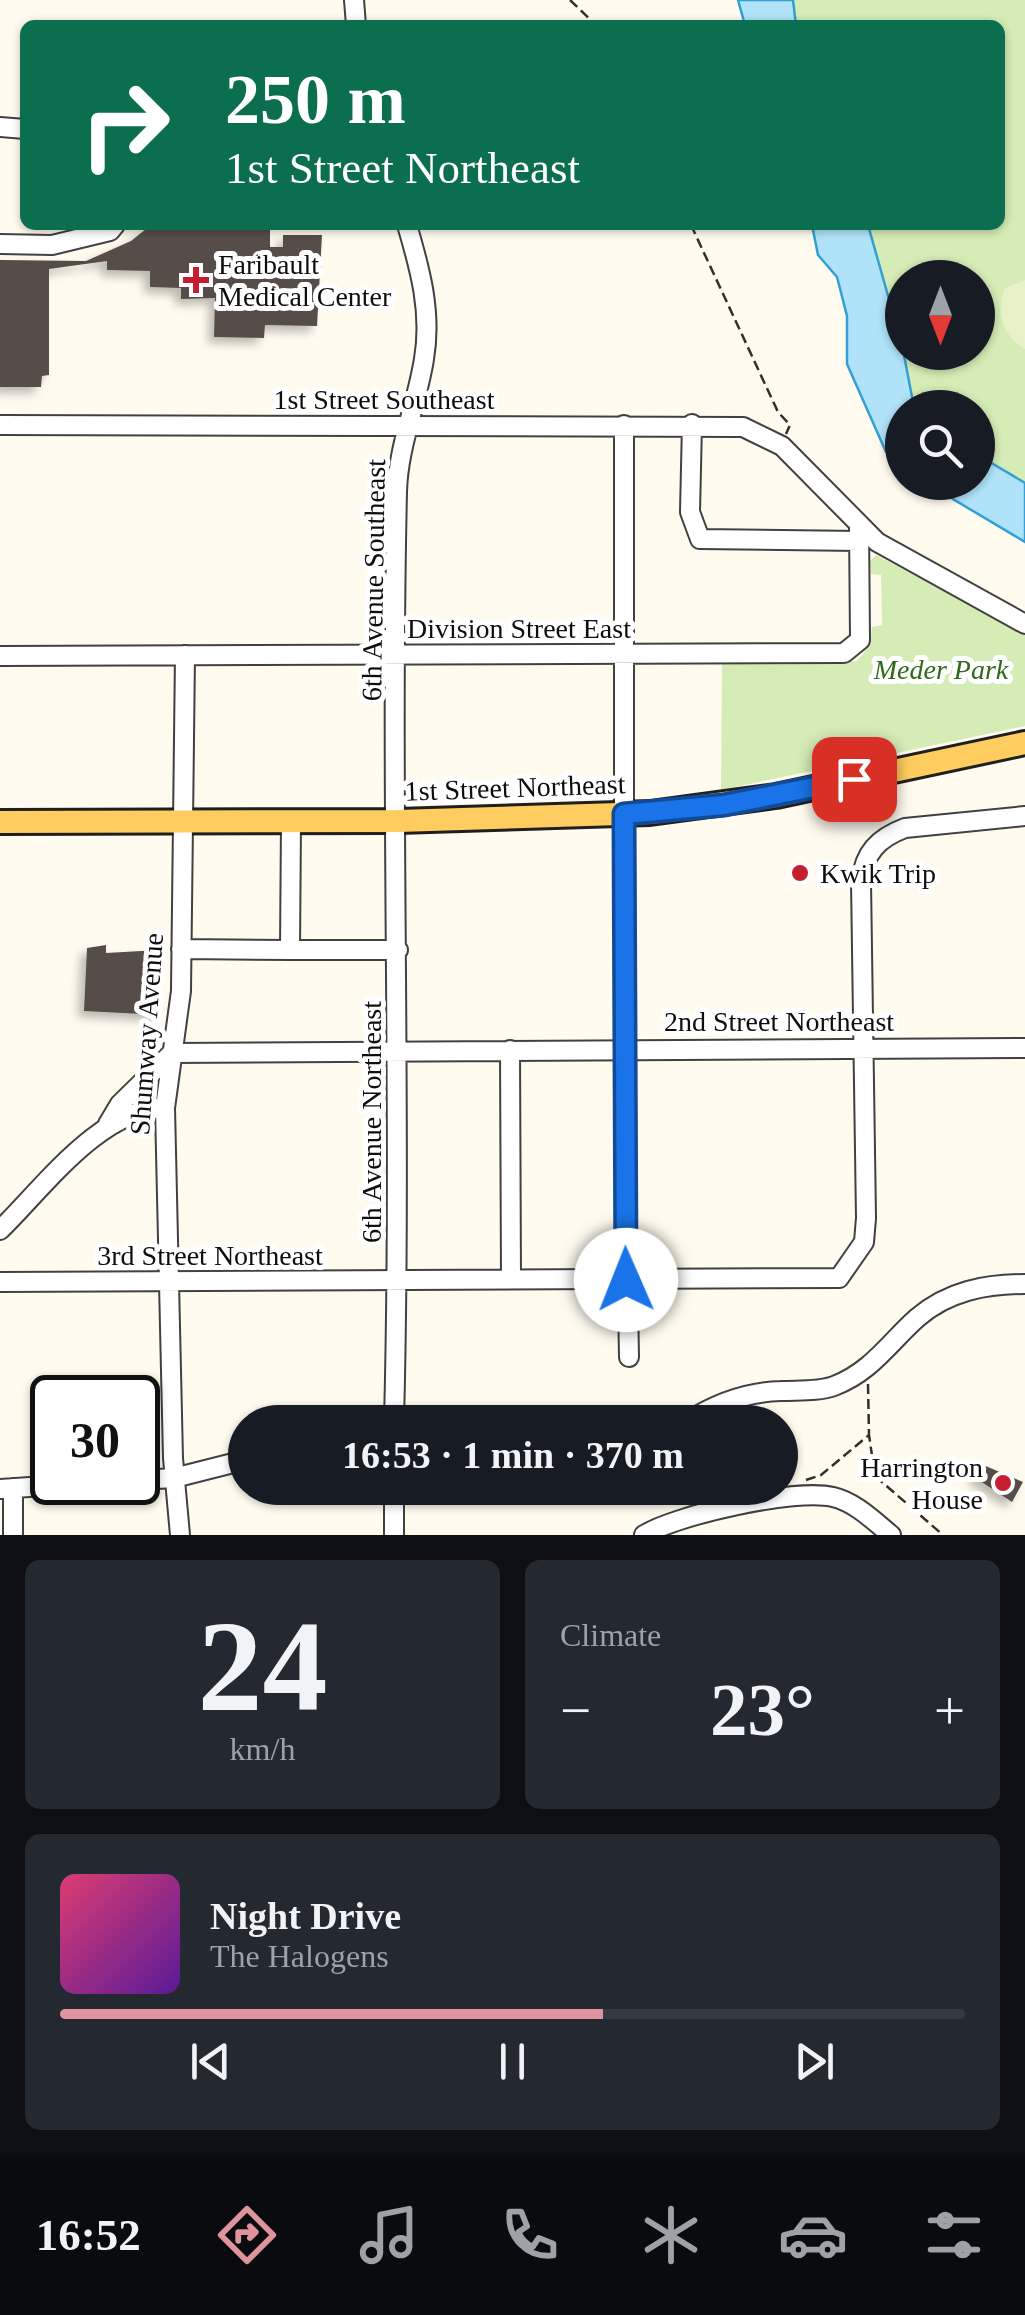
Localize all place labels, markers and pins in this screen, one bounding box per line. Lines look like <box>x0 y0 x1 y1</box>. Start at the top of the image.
place label: Faribault Medical Center <box>218 249 392 312</box>
marker: Faribault Medical Center <box>183 267 209 293</box>
pin <box>812 737 897 822</box>
place label: Kwik Trip <box>820 858 936 889</box>
marker: Kwik Trip <box>789 862 811 884</box>
place label: Harrington House <box>860 1452 983 1515</box>
marker: Harrington House <box>992 1472 1014 1494</box>

